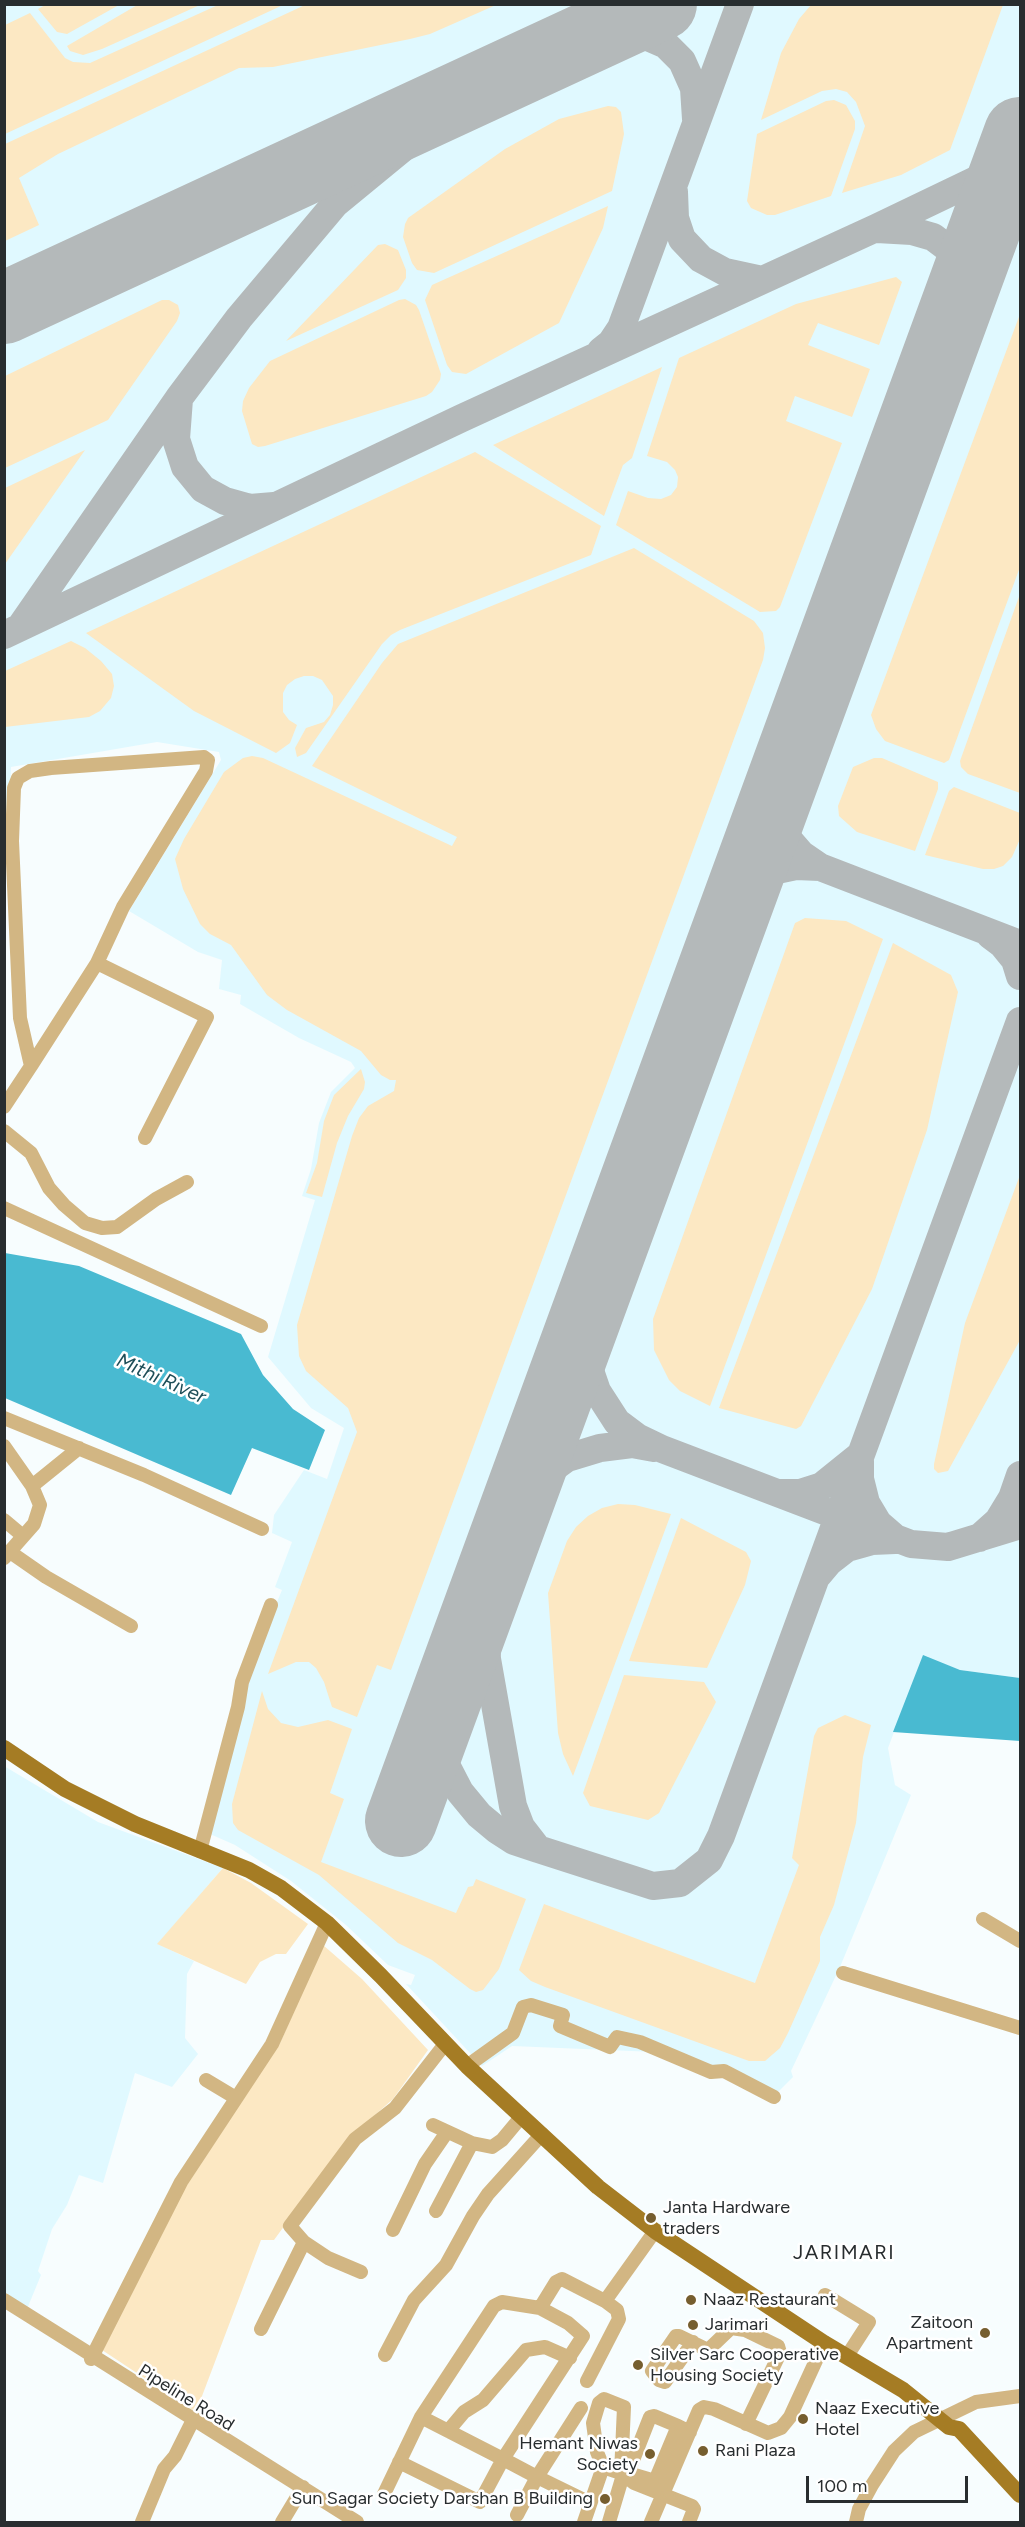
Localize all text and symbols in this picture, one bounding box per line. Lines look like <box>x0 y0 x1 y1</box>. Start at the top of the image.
water label: Mithi River <box>113 1349 209 1409</box>
place label: Janta Hardware traders <box>663 2197 790 2240</box>
marker: Janta Hardware traders <box>644 2211 658 2225</box>
district label: JARIMARI <box>793 2241 895 2265</box>
place label: Naaz Restaurant <box>703 2289 836 2311</box>
marker: Naaz Restaurant <box>684 2293 698 2307</box>
place label: Zaitoon Apartment <box>886 2312 973 2354</box>
place label: Jarimari <box>705 2314 768 2336</box>
marker: Jarimari <box>686 2318 700 2332</box>
marker: Zaitoon Apartment <box>978 2326 992 2340</box>
place label: Silver Sarc Cooperative Housing Society <box>650 2344 839 2386</box>
marker: Silver Sarc Cooperative Housing Society <box>631 2358 645 2372</box>
street label: Pipeline Road <box>134 2360 238 2436</box>
place label: Naaz Executive Hotel <box>815 2398 939 2440</box>
marker: Naaz Executive Hotel <box>796 2412 810 2426</box>
place label: Hemant Niwas Society <box>519 2433 638 2476</box>
place label: Rani Plaza <box>715 2440 796 2462</box>
marker: Rani Plaza <box>696 2444 710 2458</box>
marker: Hemant Niwas Society <box>643 2447 657 2461</box>
scale bar <box>809 2464 971 2502</box>
text: 100 m <box>817 2475 867 2497</box>
place label: Sun Sagar Society Darshan B Building <box>291 2488 593 2510</box>
marker: Sun Sagar Society Darshan B Building <box>598 2492 612 2506</box>

